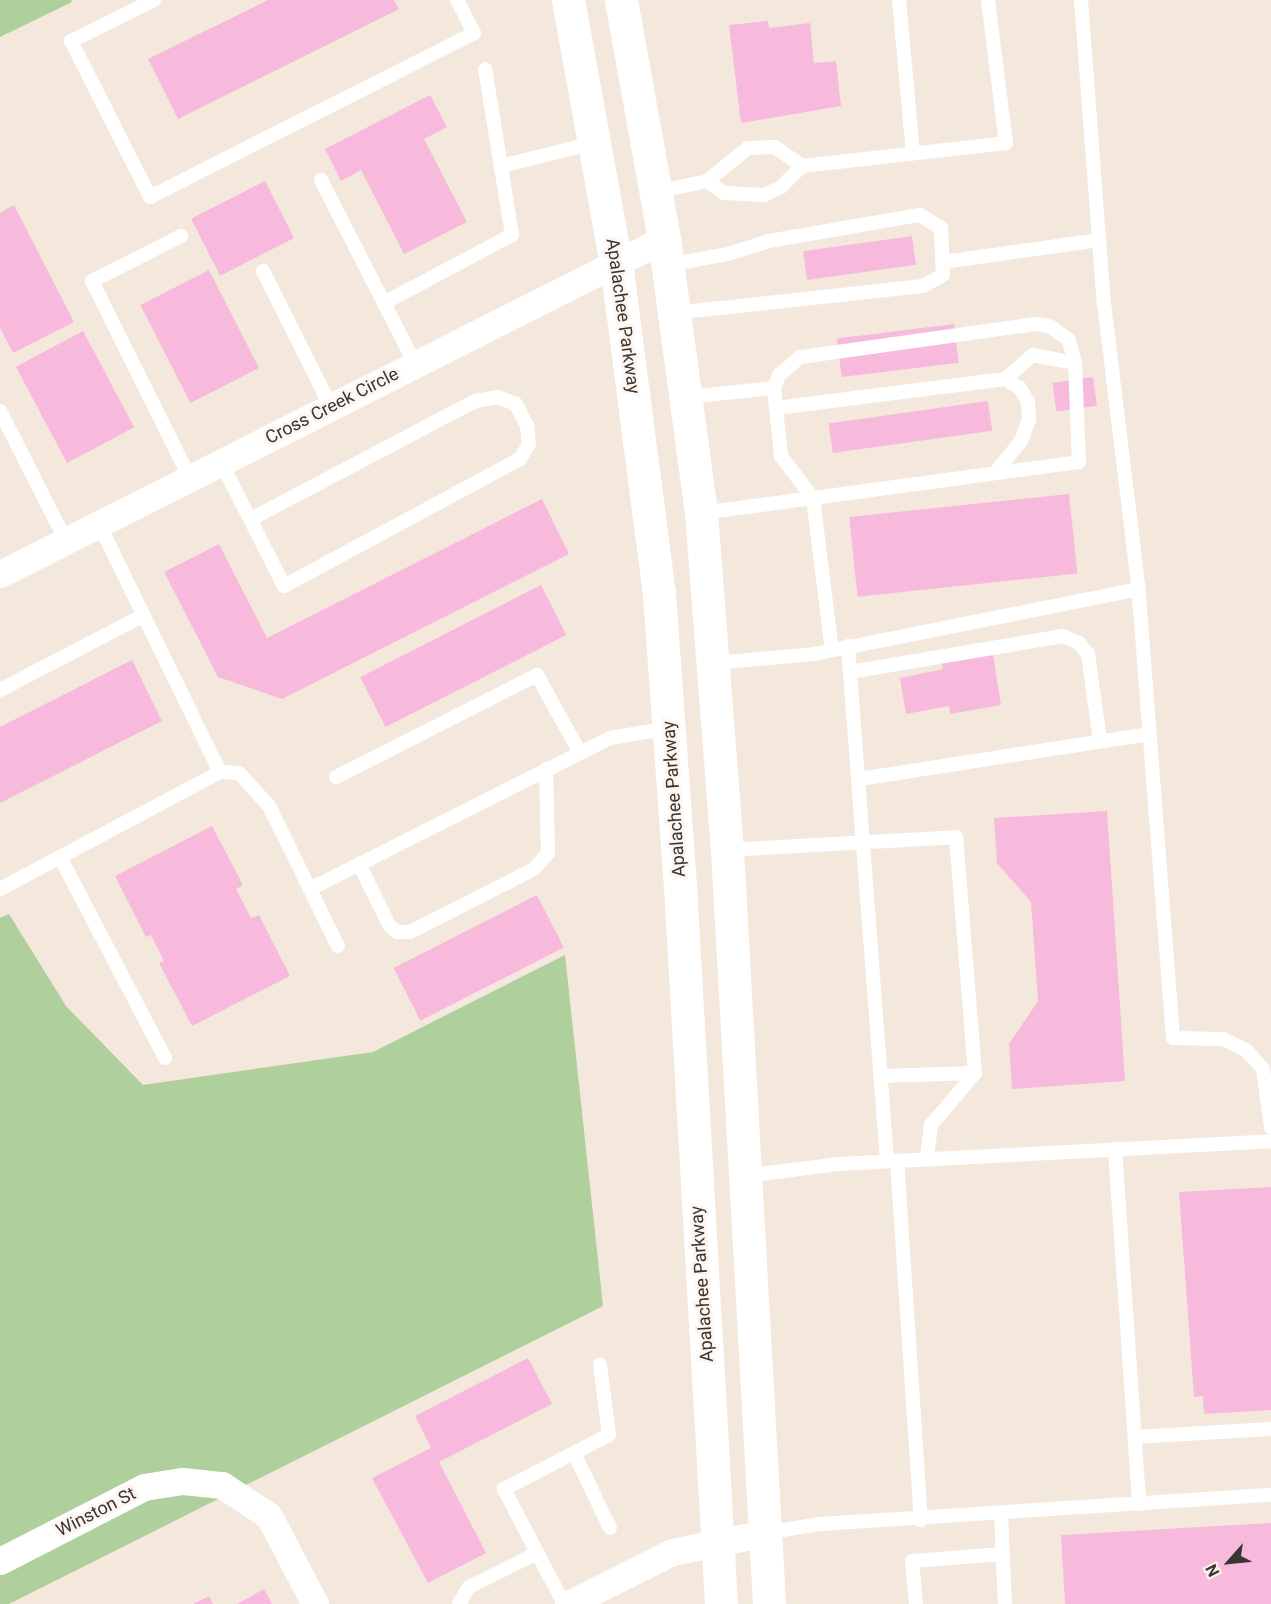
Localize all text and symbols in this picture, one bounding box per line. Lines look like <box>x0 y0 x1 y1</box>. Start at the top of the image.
street label: Apalachee Parkway <box>601 237 645 395</box>
street label: Cross Creek Circle <box>262 363 402 449</box>
street label: Apalachee Parkway <box>658 720 690 878</box>
street label: Apalachee Parkway <box>686 1205 718 1363</box>
street label: Winston St <box>53 1483 139 1541</box>
north arrow <box>1199 1532 1259 1592</box>
text: N <box>1201 1561 1224 1580</box>

